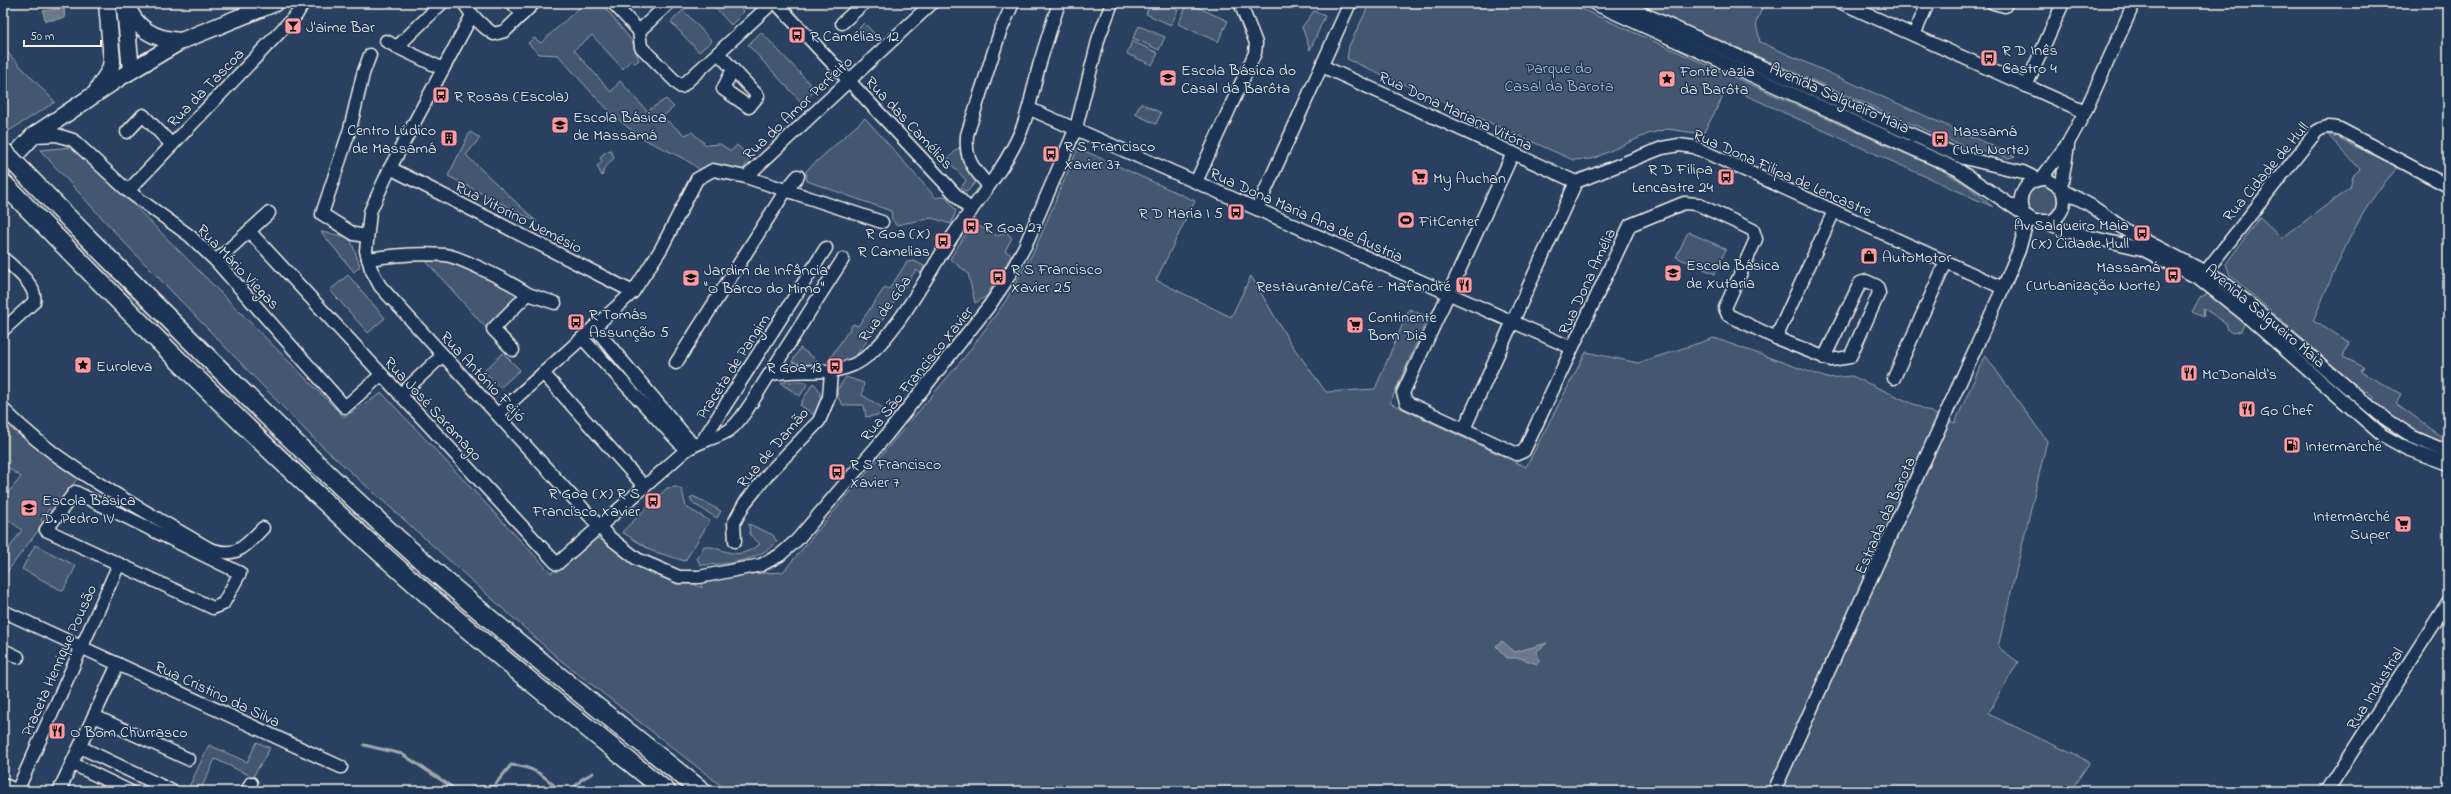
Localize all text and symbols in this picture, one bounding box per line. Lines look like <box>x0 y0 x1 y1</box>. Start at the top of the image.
bar icon: J'aime Bar <box>283 16 303 36</box>
place label: J'aime Bar <box>306 16 375 40</box>
scale bar <box>24 22 101 48</box>
bus stop icon: R Camélias 12 <box>787 25 807 45</box>
place label: R Camélias 12 <box>810 25 899 49</box>
text: 50 m <box>30 28 54 46</box>
place label: R D Inês Castro 4 <box>2002 39 2058 81</box>
street label: Rua da Tascoa <box>162 43 251 134</box>
bus stop icon: R D Inês Castro 4 <box>1979 48 1999 68</box>
street label: Rua do Amor Perfeito <box>738 51 859 166</box>
park label: Parque do Casal da Barota <box>1504 57 1614 99</box>
street label: Avenida Salgueiro Maia <box>1765 57 1913 141</box>
place label: Escola Básica do Casal da Barôta <box>1181 59 1296 101</box>
place label: Fonte vazia da Barôta <box>1679 60 1755 102</box>
street label: Rua Dona Mariana Vitória <box>1374 65 1536 158</box>
school or university icon: Escola Básica do Casal da Barôta <box>1158 68 1178 88</box>
place icon: Fonte vazia da Barôta <box>1657 69 1677 89</box>
street label: Rua das Camélias <box>859 71 958 175</box>
bus stop icon: R Rosas (Escola) <box>431 85 451 105</box>
place label: R Rosas (Escola) <box>454 85 569 109</box>
place label: Escola Básica de Massamá <box>573 106 667 148</box>
school or university icon: Escola Básica de Massamá <box>550 115 570 135</box>
street label: Rua Cidade de Hull <box>2217 117 2316 227</box>
place label: Centro Lúdico de Massamá <box>347 119 436 161</box>
place label: Massamá (Urb Norte) <box>1953 120 2029 162</box>
street label: Rua Dona Filipa de Lencastre <box>1689 123 1876 225</box>
building icon: Centro Lúdico de Massamá <box>439 128 459 148</box>
bus stop icon: Massamá (Urb Norte) <box>1930 129 1950 149</box>
place label: R S Francisco Xavier 37 <box>1064 135 1155 177</box>
bus stop icon: R S Francisco Xavier 37 <box>1041 144 1061 164</box>
place label: R D Filipa Lencastre 24 <box>1632 158 1713 200</box>
street label: Rua Dona Maria Ana de Áustria <box>1206 162 1407 269</box>
supermarket icon: My Auchan <box>1410 167 1430 187</box>
place label: My Auchan <box>1433 167 1506 191</box>
bus stop icon: R D Filipa Lencastre 24 <box>1716 167 1736 187</box>
street label: Rua Vitorino Nemésio <box>450 175 586 260</box>
place label: R D Maria I 5 <box>1139 202 1223 226</box>
bus stop icon: R D Maria I 5 <box>1226 202 1246 222</box>
sports icon: FitCenter <box>1396 210 1416 230</box>
place label: FitCenter <box>1418 210 1479 234</box>
place label: Av Salgueiro Maia (X) Cidade Hull <box>2014 214 2129 256</box>
bus stop icon: R Goa 27 <box>961 216 981 236</box>
place label: R Goa 27 <box>984 216 1043 240</box>
street label: Rua Mário Viegas <box>190 219 285 316</box>
place label: R Goa (X) R Camelias <box>858 222 930 264</box>
bus stop icon: Av Salgueiro Maia (X) Cidade Hull <box>2132 223 2152 243</box>
street label: Rua Dona Amélia <box>1553 225 1623 339</box>
bus stop icon: R Goa (X) R Camelias <box>933 231 953 251</box>
shop icon: AutoMotor <box>1859 246 1879 266</box>
place label: AutoMotor <box>1882 246 1951 270</box>
place label: Escola Básica de Xutaria <box>1686 254 1780 296</box>
place label: Massamá (Urbanização Norte) <box>2026 256 2160 298</box>
place label: R S Francisco Xavier 25 <box>1011 258 1102 300</box>
place label: Jardim de Infância "O Barco do Mimo" <box>704 259 828 301</box>
street label: Avenida Salgueiro Maia <box>2199 259 2330 374</box>
school or university icon: Escola Básica de Xutaria <box>1663 263 1683 283</box>
bus stop icon: Massamá (Urbanização Norte) <box>2163 265 2183 285</box>
bus stop icon: R S Francisco Xavier 25 <box>988 267 1008 287</box>
school or university icon: Jardim de Infância "O Barco do Mimo" <box>681 268 701 288</box>
street label: Rua de Gôa <box>853 271 918 348</box>
place label: Restaurante/Café - Mafandré <box>1256 275 1452 299</box>
restaurant icon: Restaurante/Café - Mafandré <box>1454 275 1474 295</box>
street label: Rua São Francisco Xavier <box>855 301 980 447</box>
place label: R Tomás Assunção 5 <box>589 303 669 345</box>
place label: Continente Bom Dia <box>1367 306 1438 348</box>
street label: Praceta de Pangim <box>690 310 777 425</box>
bus stop icon: R Tomás Assunção 5 <box>566 312 586 332</box>
supermarket icon: Continente Bom Dia <box>1345 315 1365 335</box>
street label: Rua António Feijó <box>434 326 531 428</box>
street label: Rua José Saramago <box>378 352 487 467</box>
place icon: Euroleva <box>73 355 93 375</box>
place label: Euroleva <box>96 355 152 379</box>
place label: R Goa 13 <box>766 356 822 380</box>
bus stop icon: R Goa 13 <box>825 356 845 376</box>
restaurant icon: McDonald's <box>2179 363 2199 383</box>
place label: McDonald's <box>2202 363 2277 387</box>
restaurant icon: Go Chef <box>2237 399 2257 419</box>
place label: Go Chef <box>2260 399 2314 423</box>
street label: Rua de Damão <box>732 403 815 494</box>
fuel station icon: Intermarché <box>2282 435 2302 455</box>
place label: Intermarché <box>2305 435 2383 459</box>
place label: R S Francisco Xavier 7 <box>850 453 941 495</box>
street label: Estrada da Barota <box>1849 453 1923 579</box>
bus stop icon: R S Francisco Xavier 7 <box>827 462 847 482</box>
place label: R Goa (X) R S Francisco Xavier <box>532 482 640 524</box>
place label: Escola Básica D. Pedro IV <box>41 489 136 531</box>
bus stop icon: R Goa (X) R S Francisco Xavier <box>643 491 663 511</box>
school or university icon: Escola Básica D. Pedro IV <box>19 498 39 518</box>
place label: Intermarché Super <box>2313 505 2391 547</box>
supermarket icon: Intermarché Super <box>2393 514 2413 534</box>
street label: Praceta Henrique Pousão <box>16 581 104 740</box>
street label: Rua Industrial <box>2341 643 2411 735</box>
street label: Rua Cristino da Silva <box>150 655 284 734</box>
restaurant icon: O Bom Churrasco <box>47 721 67 741</box>
place label: O Bom Churrasco <box>70 721 188 745</box>

